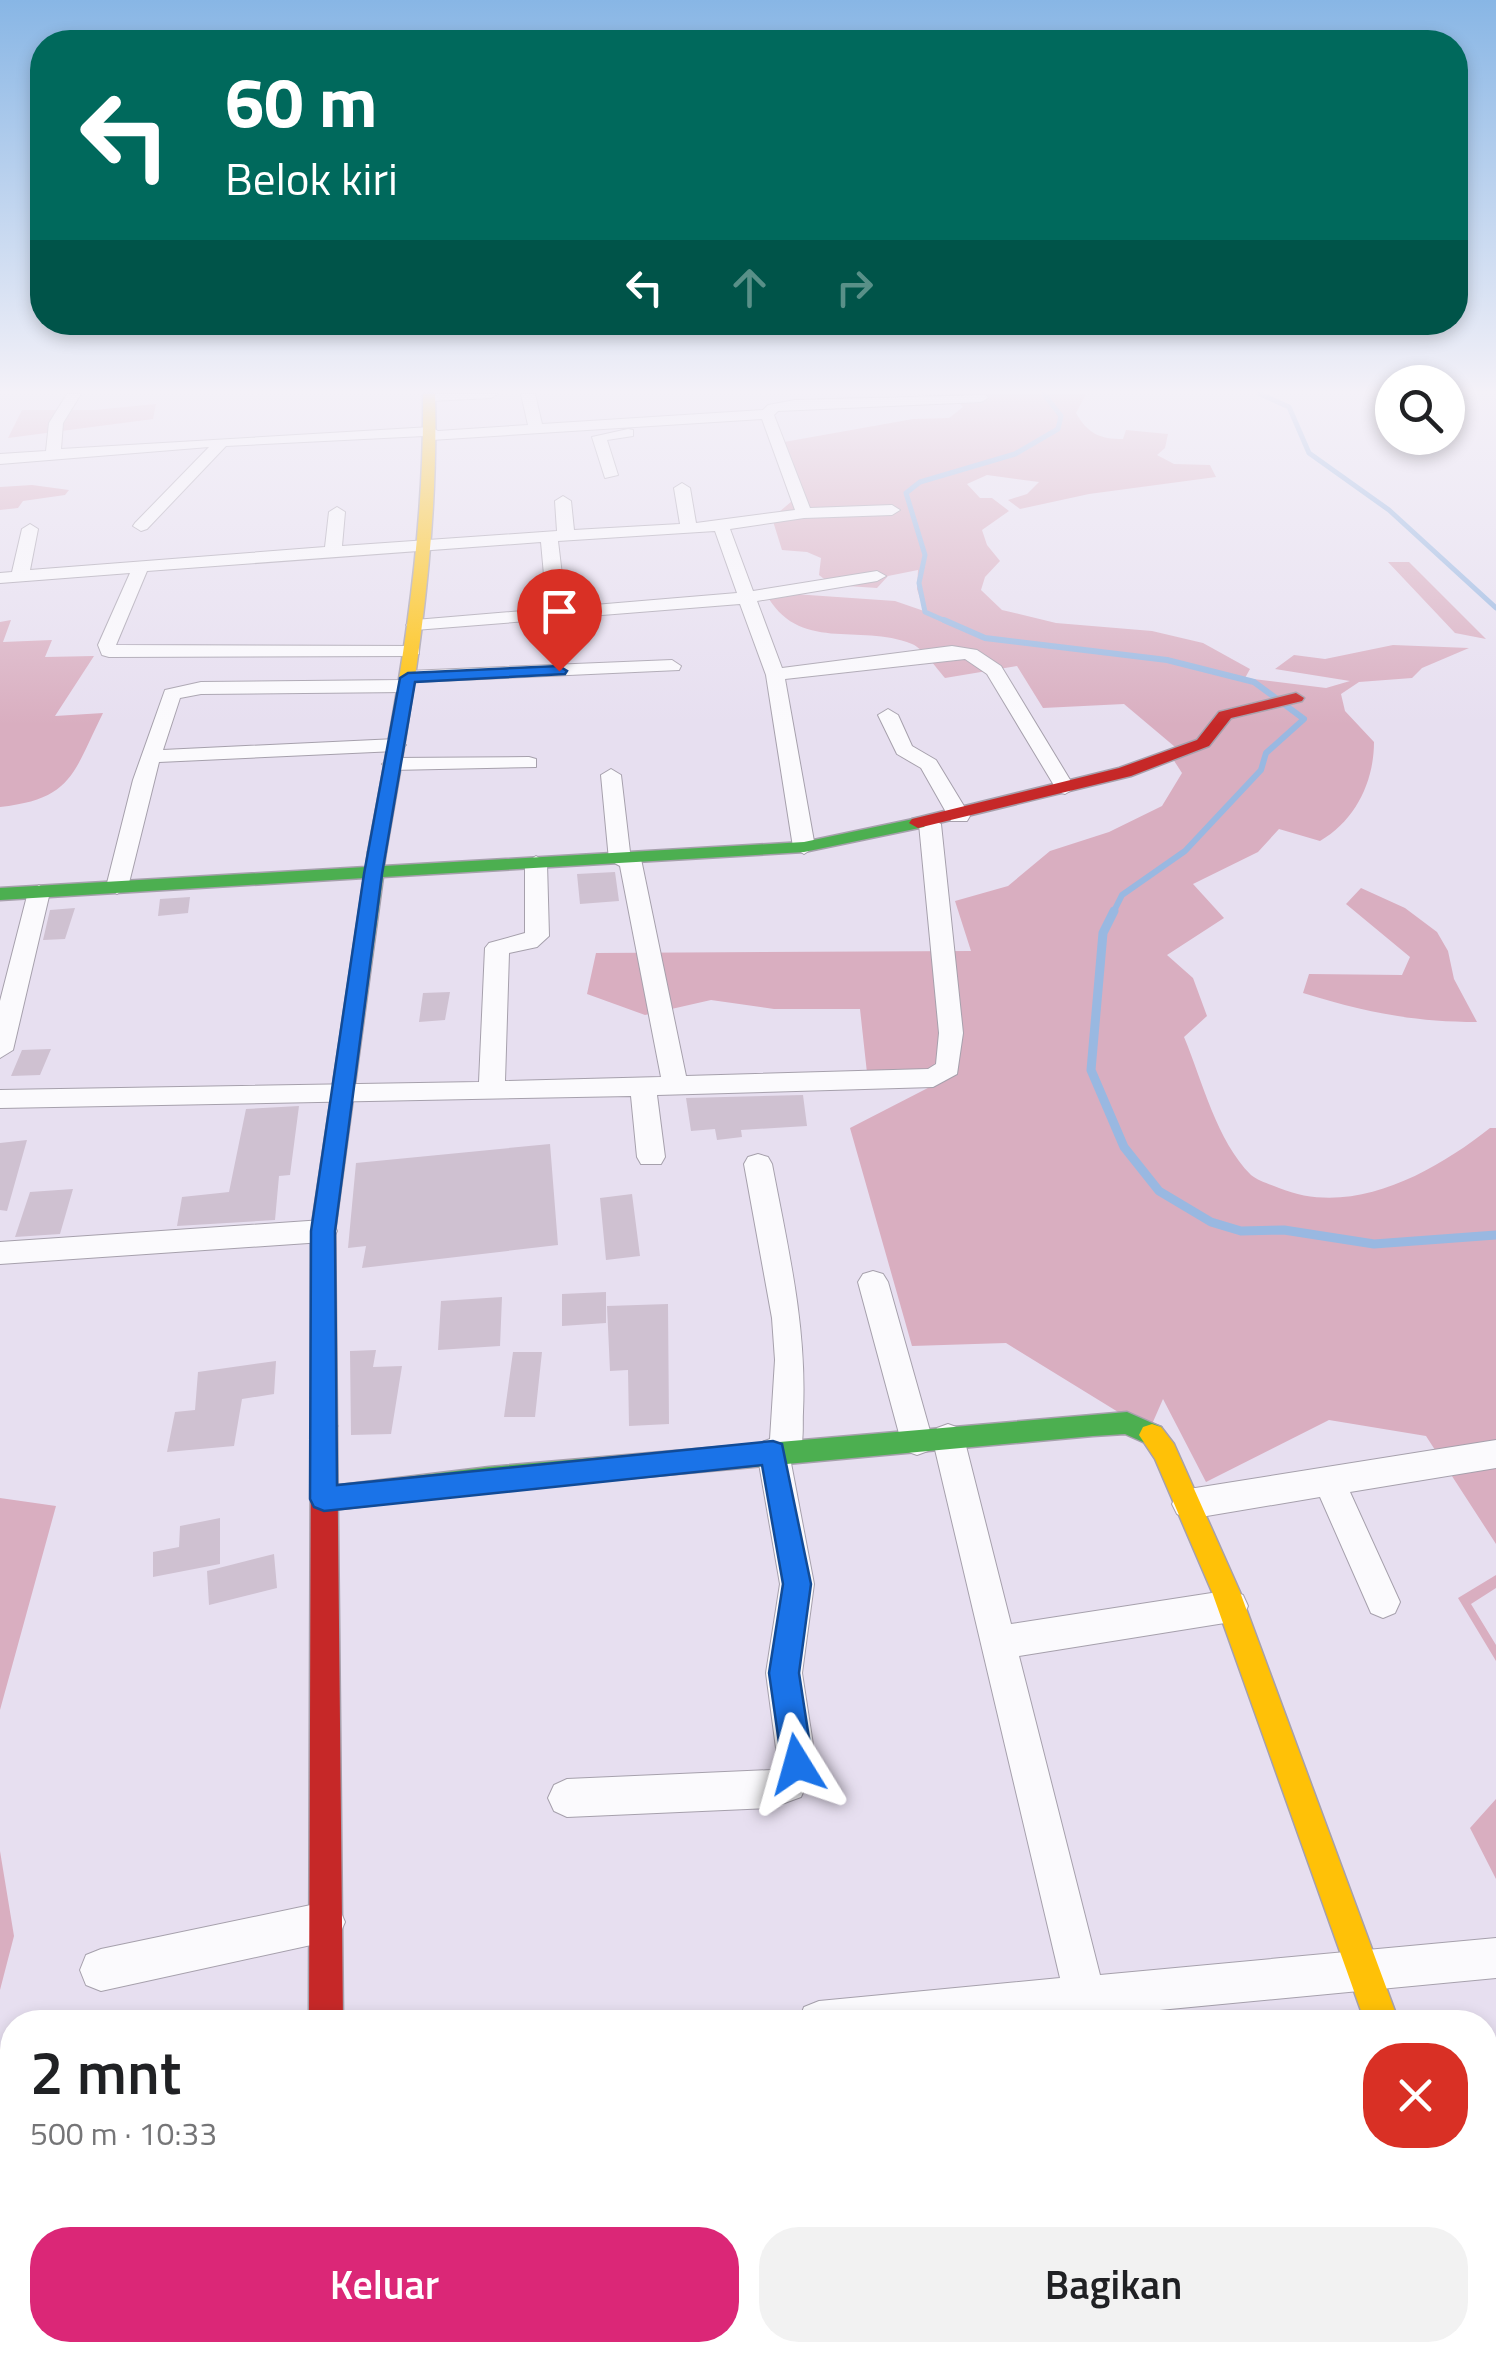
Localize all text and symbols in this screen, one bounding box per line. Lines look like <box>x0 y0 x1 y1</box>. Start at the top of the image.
text: 60 m <box>225 48 378 154</box>
icon: left <box>60 70 190 200</box>
text: Belok kiri <box>225 144 398 212</box>
icon: left <box>617 260 672 315</box>
icon: ahead <box>722 260 777 315</box>
icon: right <box>827 260 882 315</box>
map controls <box>1375 365 1465 455</box>
button: search <box>1375 365 1465 455</box>
pin <box>517 569 602 672</box>
icon: arrive <box>532 584 587 639</box>
position arrow <box>745 1712 849 1816</box>
text: 2 mnt <box>30 2026 181 2117</box>
button: close <box>1363 2043 1468 2148</box>
text: 500 m · 10:33 <box>30 2109 217 2157</box>
button: Keluar <box>30 2227 739 2342</box>
button: Bagikan <box>759 2227 1468 2342</box>

